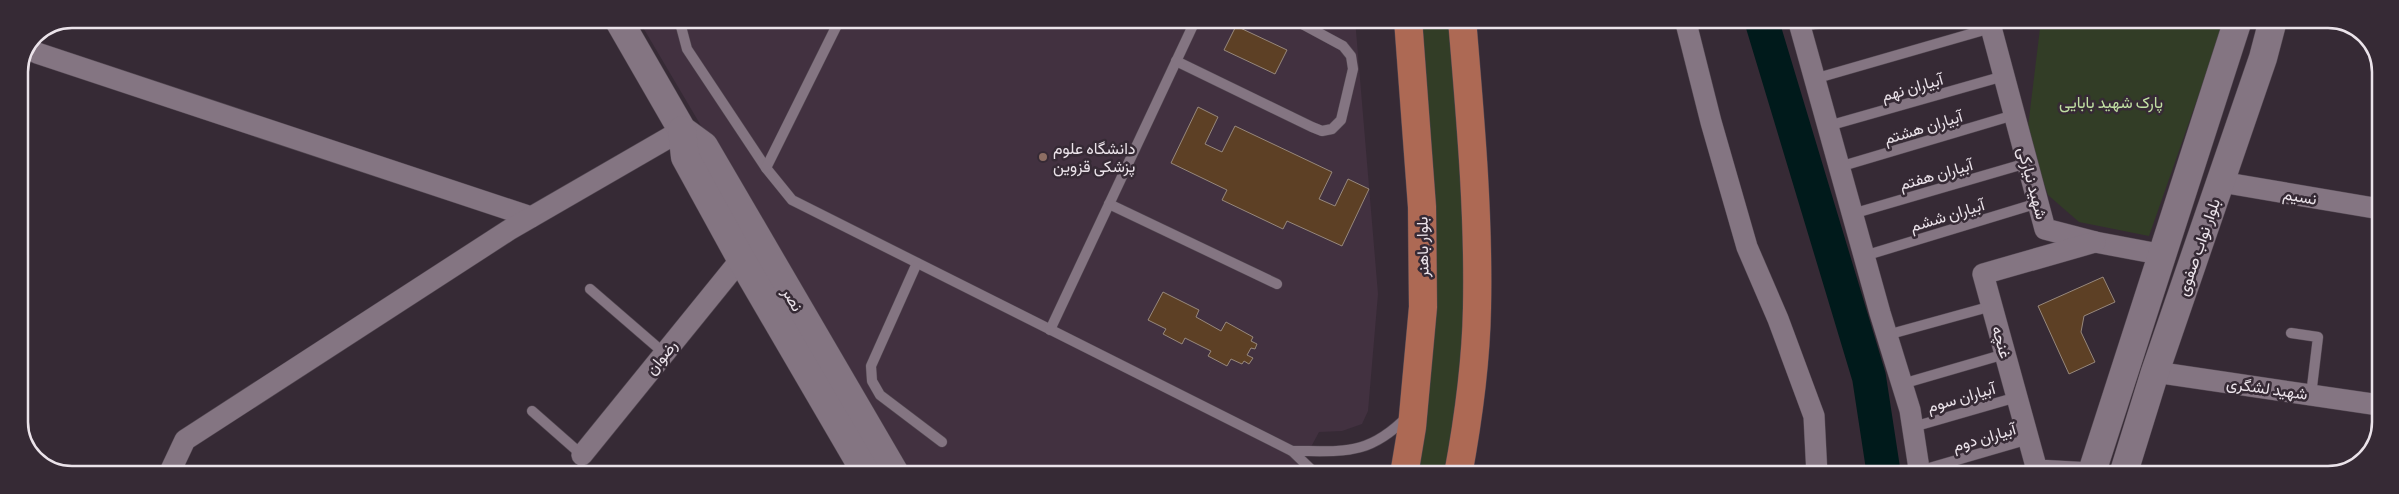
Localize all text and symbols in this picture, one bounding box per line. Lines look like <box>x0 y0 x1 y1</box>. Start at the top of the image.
street label: آبیاران نهم <box>1879 67 1947 106</box>
park label: پارک شهید بابایی <box>2059 91 2163 114</box>
street label: آبیاران هشتم <box>1881 104 1966 149</box>
place label: دانشگاه علوم پزشکی قزوین <box>1053 137 1136 178</box>
street label: شهید نیارکی <box>2013 144 2053 222</box>
marker: دانشگاه علوم پزشکی قزوین <box>1037 151 1049 163</box>
street label: آبیاران هفتم <box>1897 153 1977 195</box>
street label: نسیم <box>2281 182 2319 210</box>
street label: آبیاران ششم <box>1907 193 1988 237</box>
street label: بلوار نواب صفوی <box>2171 195 2225 299</box>
street label: بلوار باهنر <box>1410 216 1434 279</box>
street label: نصر <box>777 282 809 315</box>
street label: غنچه <box>1986 323 2017 361</box>
street label: رضوان <box>640 335 682 379</box>
street label: شهید لشگری <box>2225 371 2309 405</box>
street label: آبیاران سوم <box>1924 376 1999 417</box>
street label: آبیاران دوم <box>1950 417 2019 457</box>

